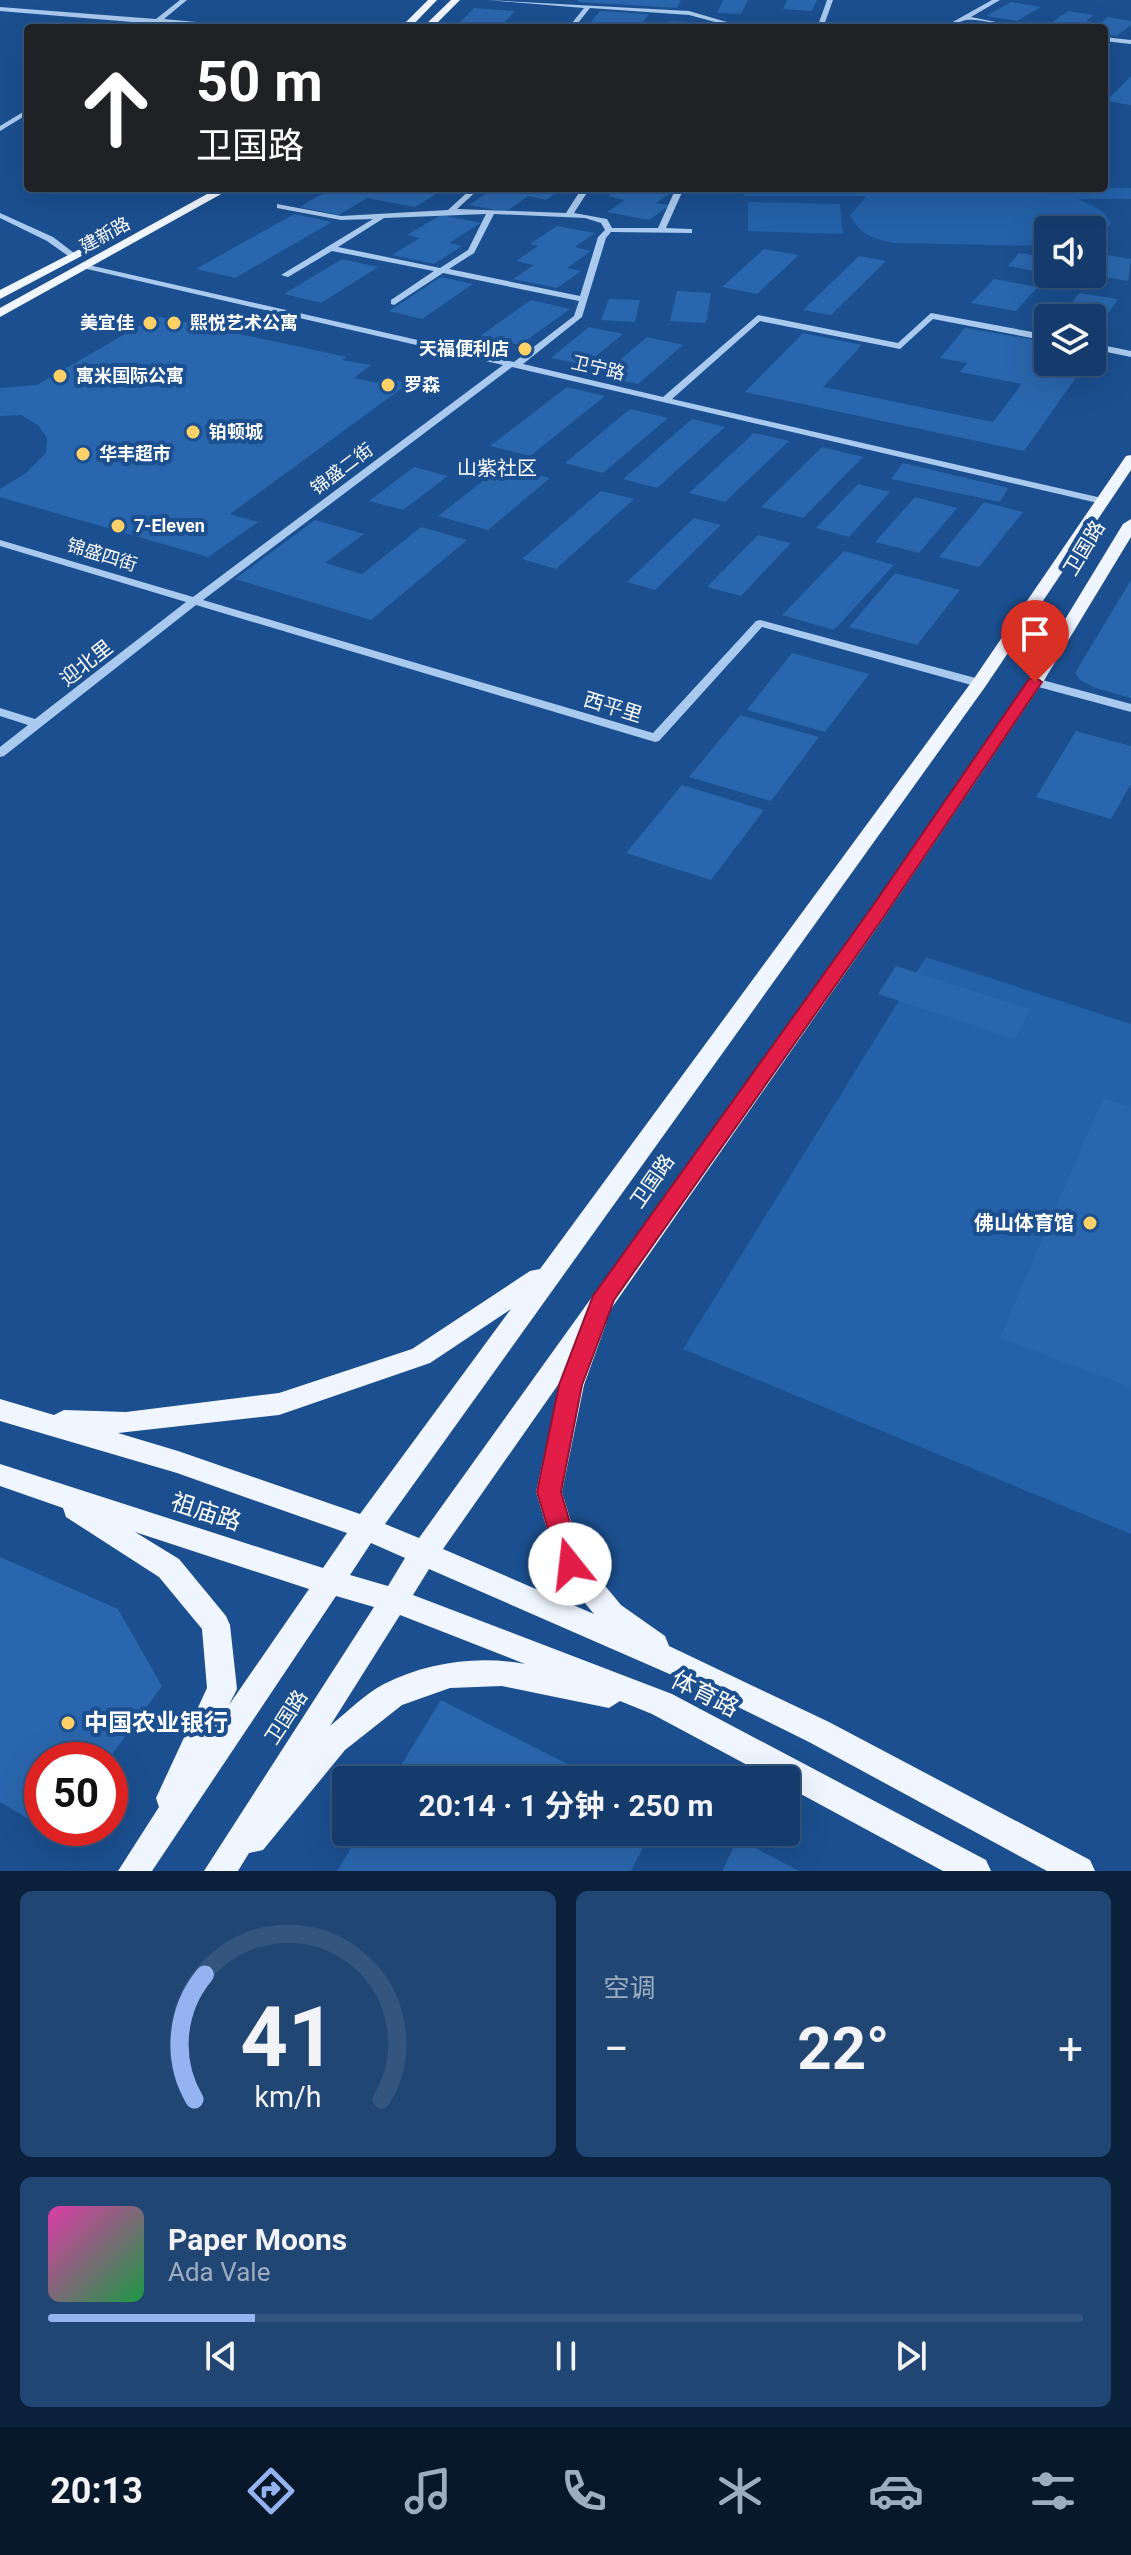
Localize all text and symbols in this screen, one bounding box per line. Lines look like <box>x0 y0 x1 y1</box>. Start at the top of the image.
text: 50 m <box>196 49 323 115</box>
icon: ahead <box>64 56 168 160</box>
text: 卫国路 <box>196 125 304 167</box>
street label: 建新路 <box>76 212 133 257</box>
map controls <box>1034 216 1106 376</box>
button: sound <box>1034 216 1106 288</box>
button: layers <box>1034 304 1106 376</box>
place label: 美宜佳 <box>80 312 134 333</box>
place label: 熙悦艺术公寓 <box>190 312 298 333</box>
marker: 美宜佳 <box>141 314 159 332</box>
marker: 熙悦艺术公寓 <box>165 314 183 332</box>
place label: 天福便利店 <box>419 338 509 359</box>
marker: 天福便利店 <box>516 340 534 358</box>
street label: 卫宁路 <box>569 351 627 384</box>
place label: 寓米国际公寓 <box>76 365 184 386</box>
marker: 寓米国际公寓 <box>51 367 69 385</box>
place label: 罗森 <box>404 374 440 395</box>
marker: 罗森 <box>379 376 397 394</box>
place label: 铂顿城 <box>209 421 263 442</box>
marker: 铂顿城 <box>184 423 202 441</box>
street label: 锦盛二街 <box>307 439 377 499</box>
place label: 华丰超市 <box>99 443 171 464</box>
marker: 华丰超市 <box>74 445 92 463</box>
district label: 山紫社区 <box>457 456 537 480</box>
place label: 7-Eleven <box>134 515 205 536</box>
street label: 卫国路 <box>1058 516 1110 580</box>
marker: 7-Eleven <box>109 517 127 535</box>
street label: 锦盛四街 <box>65 534 140 575</box>
pin <box>1001 600 1069 682</box>
icon: arrive <box>1013 612 1057 656</box>
street label: 迎北里 <box>55 635 117 691</box>
street label: 西平里 <box>581 687 645 727</box>
street label: 卫国路 <box>625 1150 679 1212</box>
place label: 佛山体育馆 <box>974 1211 1074 1235</box>
marker: 佛山体育馆 <box>1081 1214 1099 1232</box>
street label: 祖庙路 <box>167 1488 245 1536</box>
position arrow <box>528 1522 612 1606</box>
street label: 体育路 <box>667 1665 743 1723</box>
street label: 卫国路 <box>260 1685 312 1749</box>
place label: 中国农业银行 <box>84 1709 228 1737</box>
marker: 中国农业银行 <box>59 1714 77 1732</box>
speed limit sign: 50 <box>24 1742 128 1846</box>
text: 20:14 · 1 分钟 · 250 m <box>419 1788 713 1823</box>
text: 空调 <box>604 1973 656 2003</box>
text: 41 <box>240 1989 335 2086</box>
text: 22° <box>797 2013 889 2084</box>
text: − <box>604 2023 629 2075</box>
text: + <box>1058 2023 1083 2075</box>
text: km/h <box>254 2080 321 2114</box>
text: Paper Moons <box>168 2222 347 2257</box>
text: Ada Vale <box>168 2257 270 2287</box>
icon: previous <box>199 2334 243 2378</box>
icon: pause <box>544 2334 588 2378</box>
icon: next <box>889 2334 933 2378</box>
icon: directions <box>243 2463 299 2519</box>
icon: music <box>400 2463 456 2519</box>
icon: phone <box>556 2463 612 2519</box>
icon: climate <box>712 2463 768 2519</box>
icon: car <box>868 2463 924 2519</box>
icon: filters <box>1025 2463 1081 2519</box>
text: 20:13 <box>50 2470 143 2512</box>

